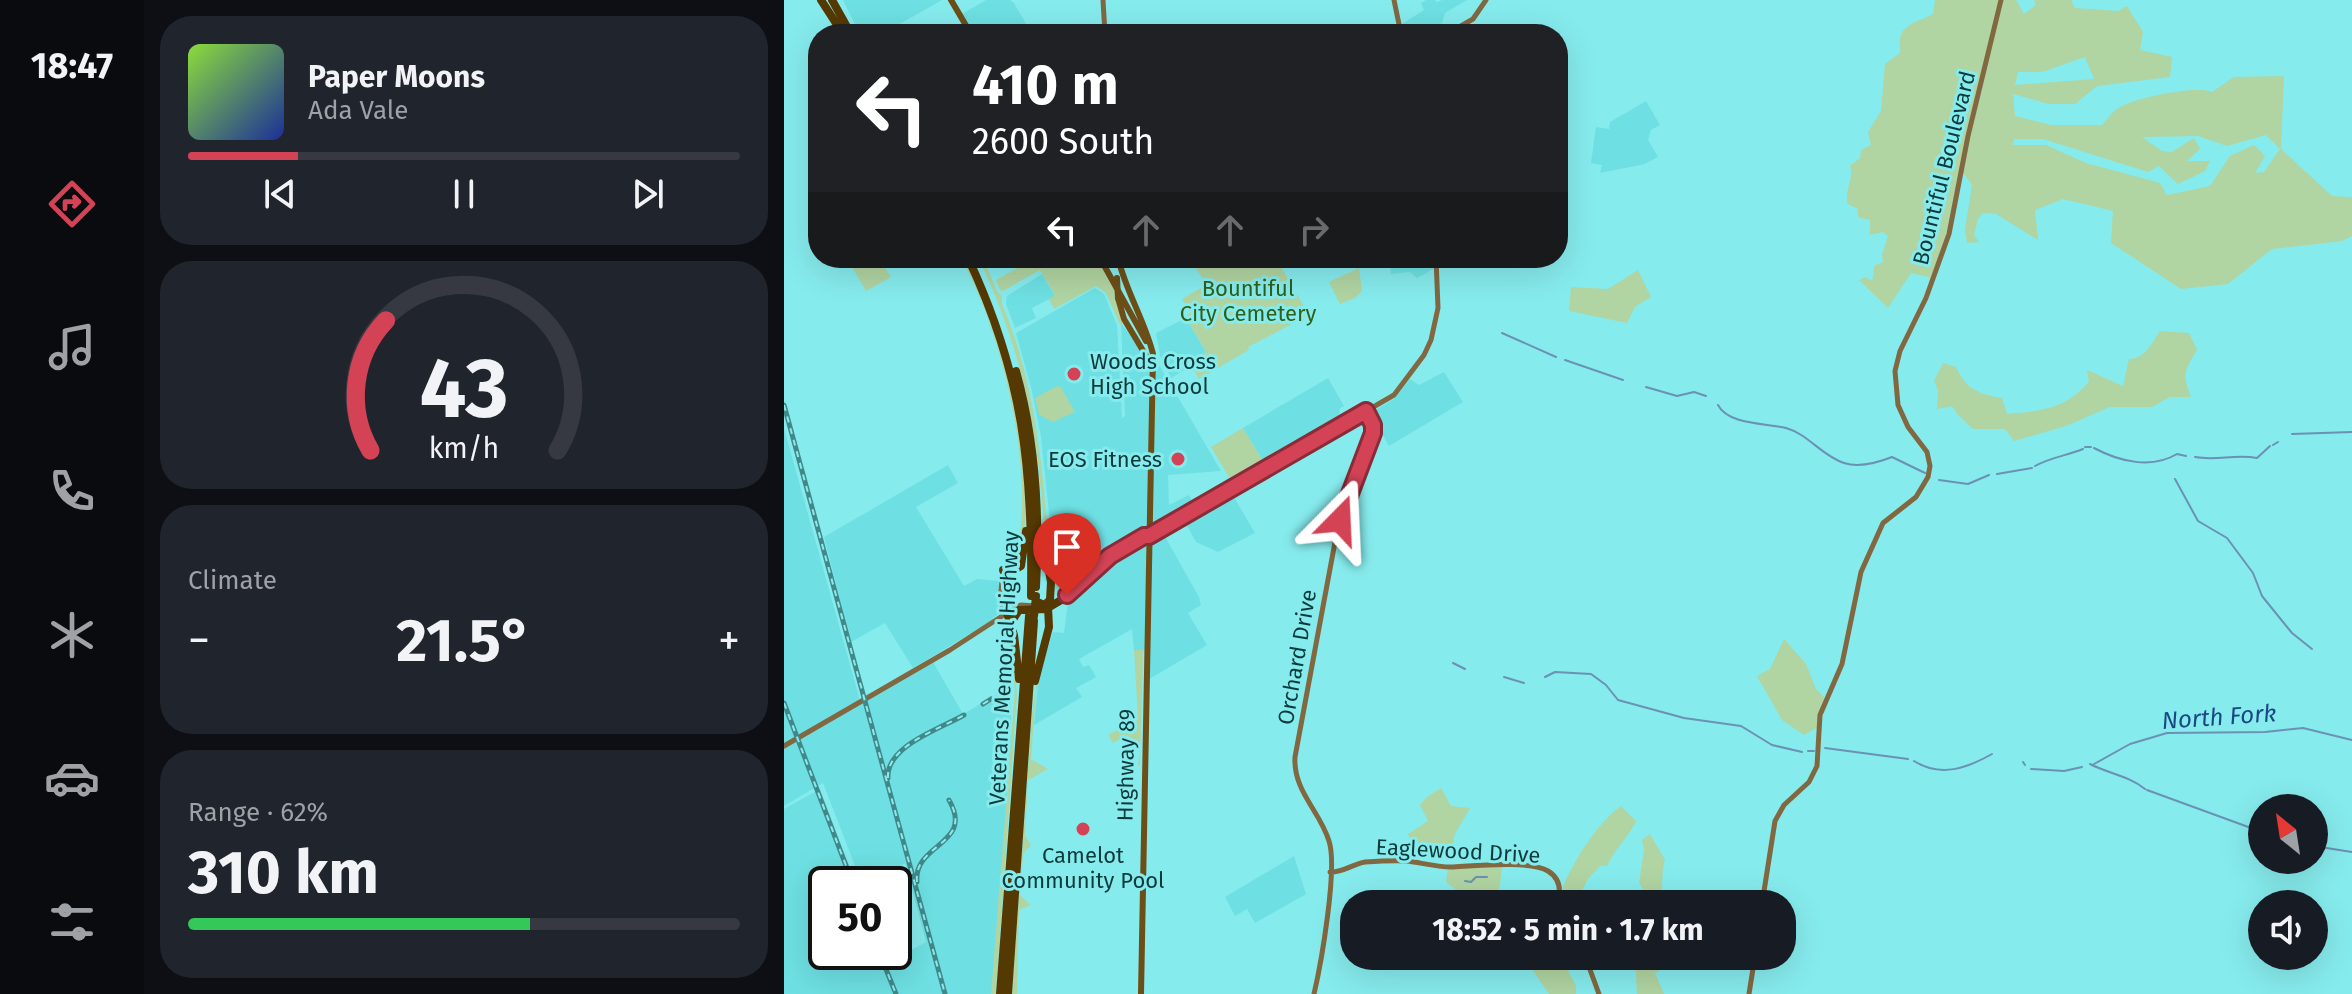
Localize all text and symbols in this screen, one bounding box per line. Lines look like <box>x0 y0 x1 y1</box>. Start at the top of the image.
text: 18:47 <box>31 44 113 88</box>
text: 410 m <box>972 52 1119 119</box>
icon: left <box>840 56 944 160</box>
text: Paper Moons <box>308 59 485 95</box>
street label: Bountiful Boulevard <box>1907 68 1981 268</box>
text: Ada Vale <box>308 95 408 126</box>
text: 2600 South <box>972 120 1154 164</box>
icon: previous <box>258 172 302 216</box>
icon: pause <box>442 172 486 216</box>
icon: next <box>626 172 670 216</box>
icon: directions <box>44 176 100 232</box>
icon: left <box>1040 208 1084 252</box>
icon: ahead <box>1124 208 1168 252</box>
icon: ahead <box>1208 208 1252 252</box>
icon: right <box>1292 208 1336 252</box>
park label: Bountiful City Cemetery <box>1180 275 1316 327</box>
icon: music <box>44 319 100 375</box>
text: 43 <box>420 338 508 438</box>
place label: Woods Cross High School <box>1090 348 1216 400</box>
marker: Woods Cross High School <box>1065 365 1083 383</box>
text: km/h <box>429 431 499 466</box>
place label: EOS Fitness <box>1048 446 1162 473</box>
marker: EOS Fitness <box>1169 450 1187 468</box>
icon: phone <box>44 463 100 519</box>
position arrow <box>1298 478 1382 562</box>
pin <box>1033 513 1101 595</box>
icon: arrive <box>1045 525 1089 569</box>
street label: Veterans Memorial Highway <box>983 530 1025 806</box>
text: Climate <box>188 565 277 596</box>
street label: Orchard Drive <box>1272 587 1322 727</box>
text: 21.5° <box>396 605 532 677</box>
icon: climate <box>44 607 100 663</box>
text: − <box>188 614 210 667</box>
text: + <box>718 614 740 667</box>
water label: North Fork <box>2161 699 2277 735</box>
street label: Highway 89 <box>1112 708 1140 822</box>
icon: car <box>44 750 100 806</box>
north arrow <box>2248 794 2328 874</box>
map controls <box>2248 794 2328 970</box>
text: Range · 62% <box>188 797 328 828</box>
marker: Camelot Community Pool <box>1074 820 1092 838</box>
street label: Eaglewood Drive <box>1375 833 1541 869</box>
text: 310 km <box>188 837 379 909</box>
place label: Camelot Community Pool <box>1001 842 1165 894</box>
speed limit sign: 50 <box>808 866 912 970</box>
button: sound <box>2248 890 2328 970</box>
icon: filters <box>44 894 100 950</box>
text: 18:52 · 5 min · 1.7 km <box>1432 912 1704 948</box>

